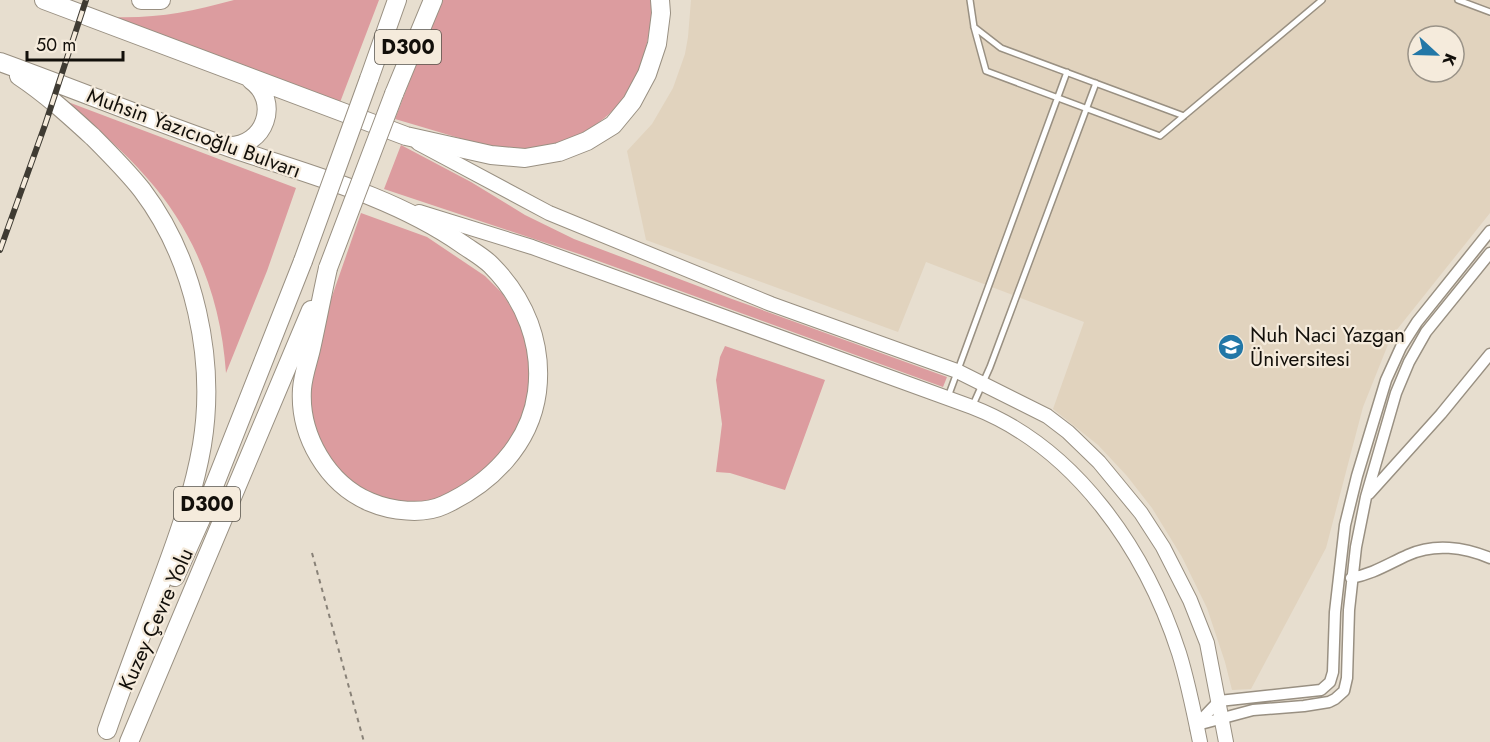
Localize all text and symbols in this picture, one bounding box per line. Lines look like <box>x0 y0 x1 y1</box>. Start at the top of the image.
scale bar <box>27 24 123 62</box>
north arrow <box>1406 24 1466 84</box>
road number: D300 <box>375 30 441 64</box>
text: 50 m <box>36 32 76 58</box>
text: K <box>1436 50 1462 70</box>
street label: Muhsin Yazıcıoğlu Bulvarı <box>83 80 305 186</box>
place label: Nuh Naci Yazgan Üniversitesi <box>1250 320 1405 374</box>
school or university icon: Nuh Naci Yazgan Üniversitesi <box>1216 332 1246 362</box>
road number: D300 <box>174 487 240 521</box>
street label: Kuzey Çevre Yolu <box>111 543 201 695</box>

